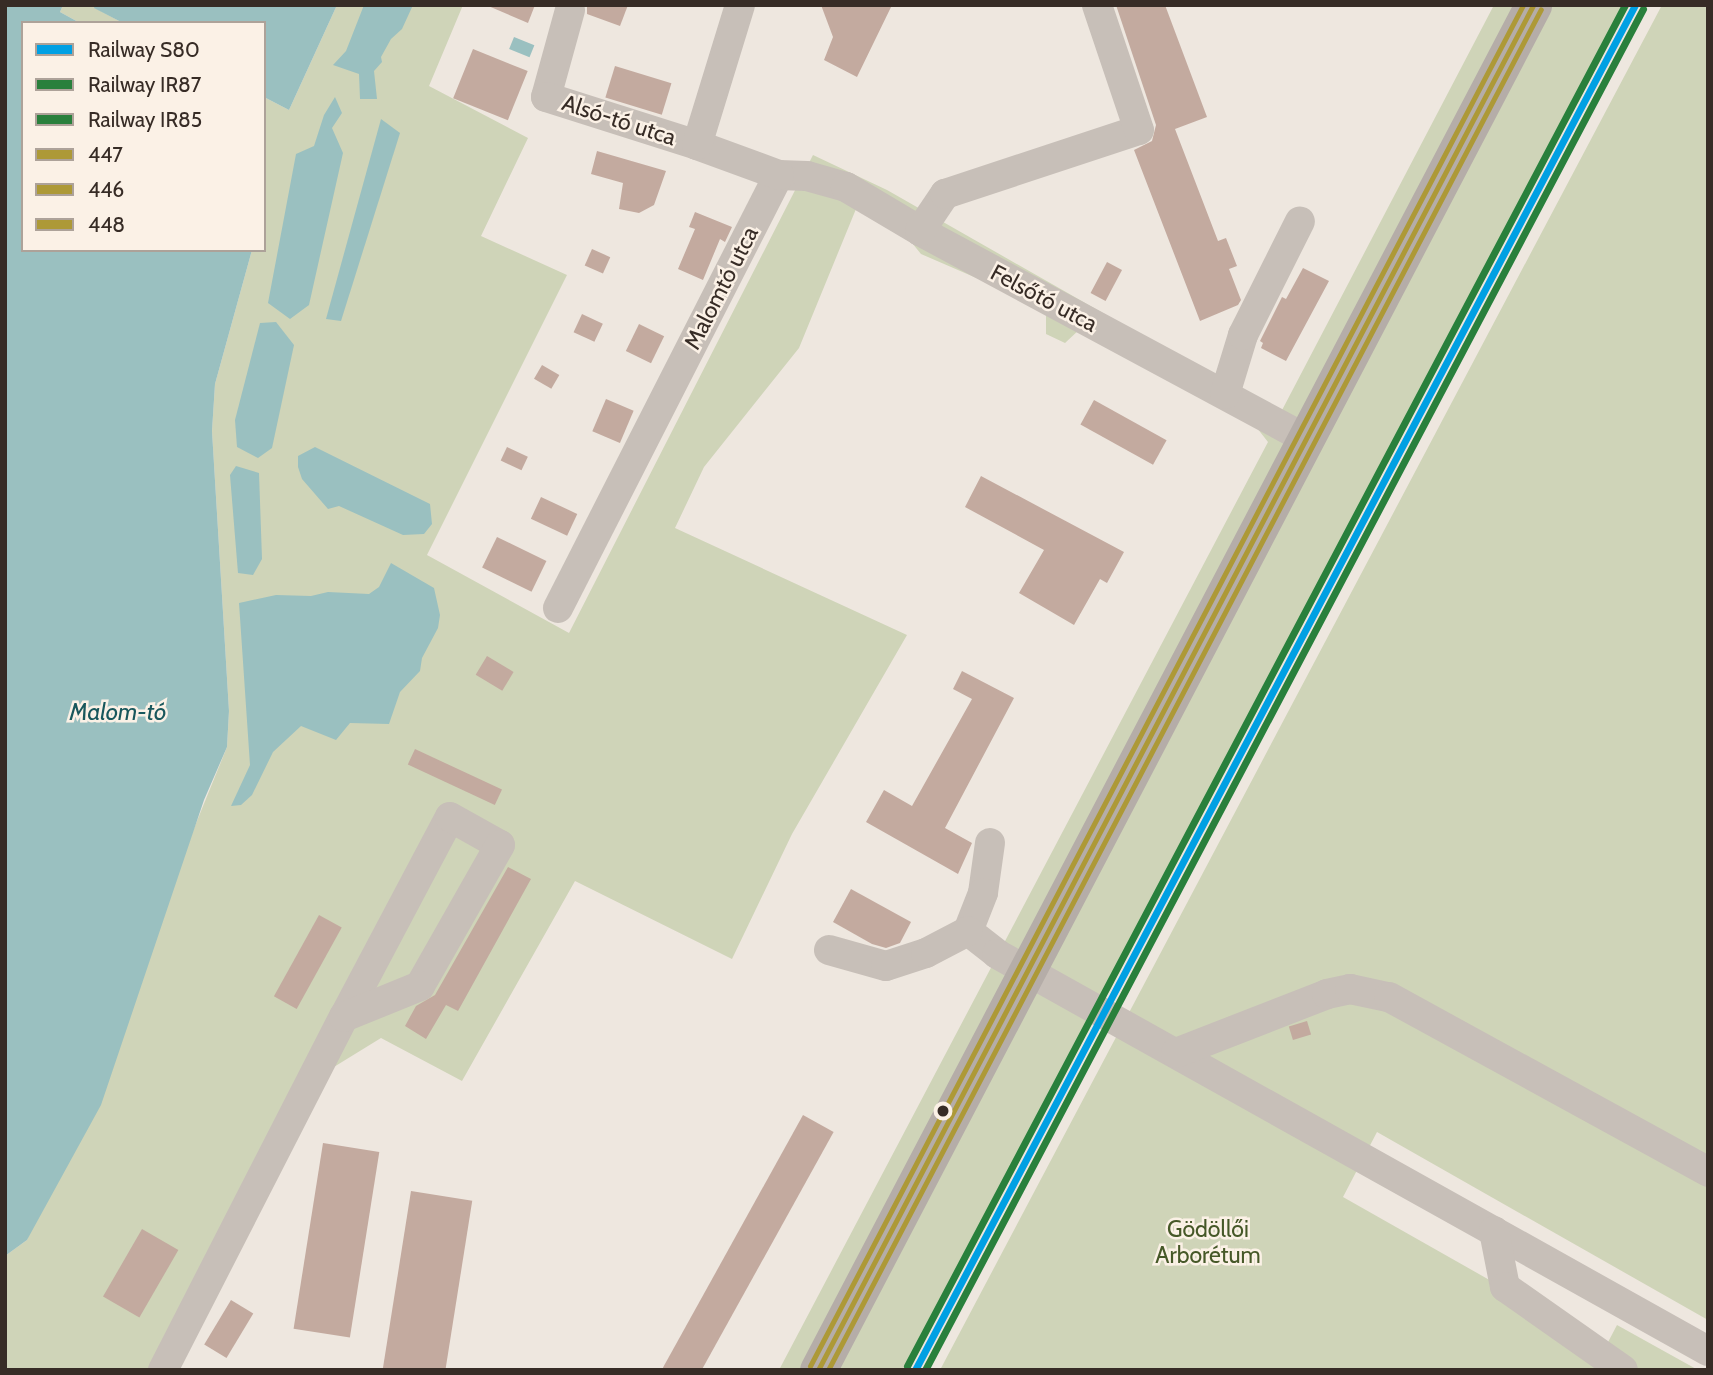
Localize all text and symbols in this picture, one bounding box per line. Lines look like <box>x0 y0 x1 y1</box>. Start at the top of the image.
legend <box>21 21 266 252</box>
text: Railway S80 <box>88 37 200 62</box>
text: Railway IR87 <box>88 72 201 97</box>
street label: Alsó-tó utca <box>559 89 679 151</box>
text: Railway IR85 <box>88 107 202 132</box>
text: 447 <box>88 142 123 167</box>
text: 446 <box>88 177 124 202</box>
text: 448 <box>88 212 125 237</box>
street label: Malomtó utca <box>678 222 764 354</box>
street label: Felsőtó utca <box>986 258 1102 338</box>
water label: Malom-tó <box>70 698 166 726</box>
unlabelled marker <box>936 1104 950 1118</box>
park label: Gödöllői Arborétum <box>1155 1215 1261 1269</box>

